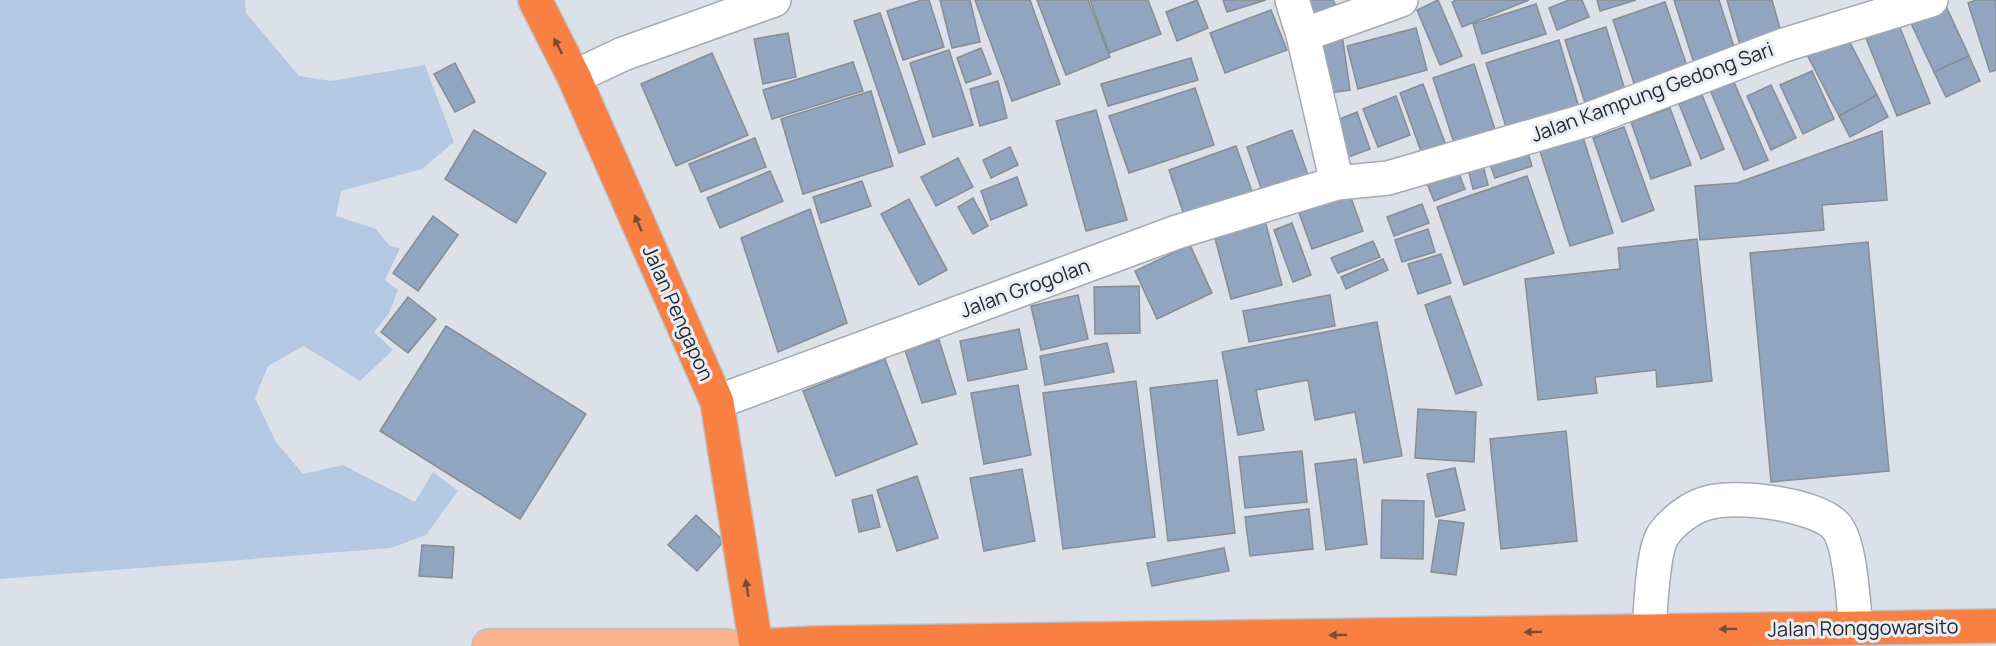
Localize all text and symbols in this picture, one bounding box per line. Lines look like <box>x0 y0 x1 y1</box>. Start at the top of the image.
street label: Jalan Kampung Gedong Sari <box>1527 35 1777 148</box>
one-way arrow <box>553 37 563 54</box>
one-way arrow <box>634 215 643 232</box>
street label: Jalan Pengapon <box>636 241 720 385</box>
street label: Jalan Grogolan <box>956 252 1093 324</box>
one-way arrow <box>742 579 751 598</box>
street label: Jalan Ronggowarsito <box>1767 612 1959 643</box>
one-way arrow <box>1718 624 1737 634</box>
one-way arrow <box>1523 627 1542 637</box>
one-way arrow <box>1328 630 1347 640</box>

